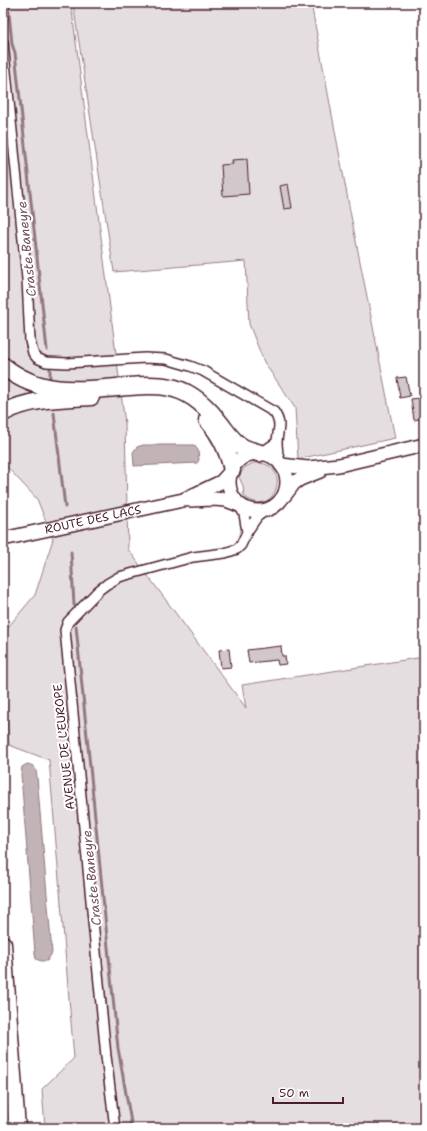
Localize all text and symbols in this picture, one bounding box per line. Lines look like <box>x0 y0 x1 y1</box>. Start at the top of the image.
water label: Craste Baneyre <box>13 200 40 298</box>
street label: ROUTE DES LACS <box>43 501 143 538</box>
street label: AVENUE DE L'EUROPE <box>49 683 79 811</box>
water label: Craste Baneyre <box>78 829 105 927</box>
scale bar <box>273 1079 343 1105</box>
text: 50 m <box>279 1085 309 1101</box>

